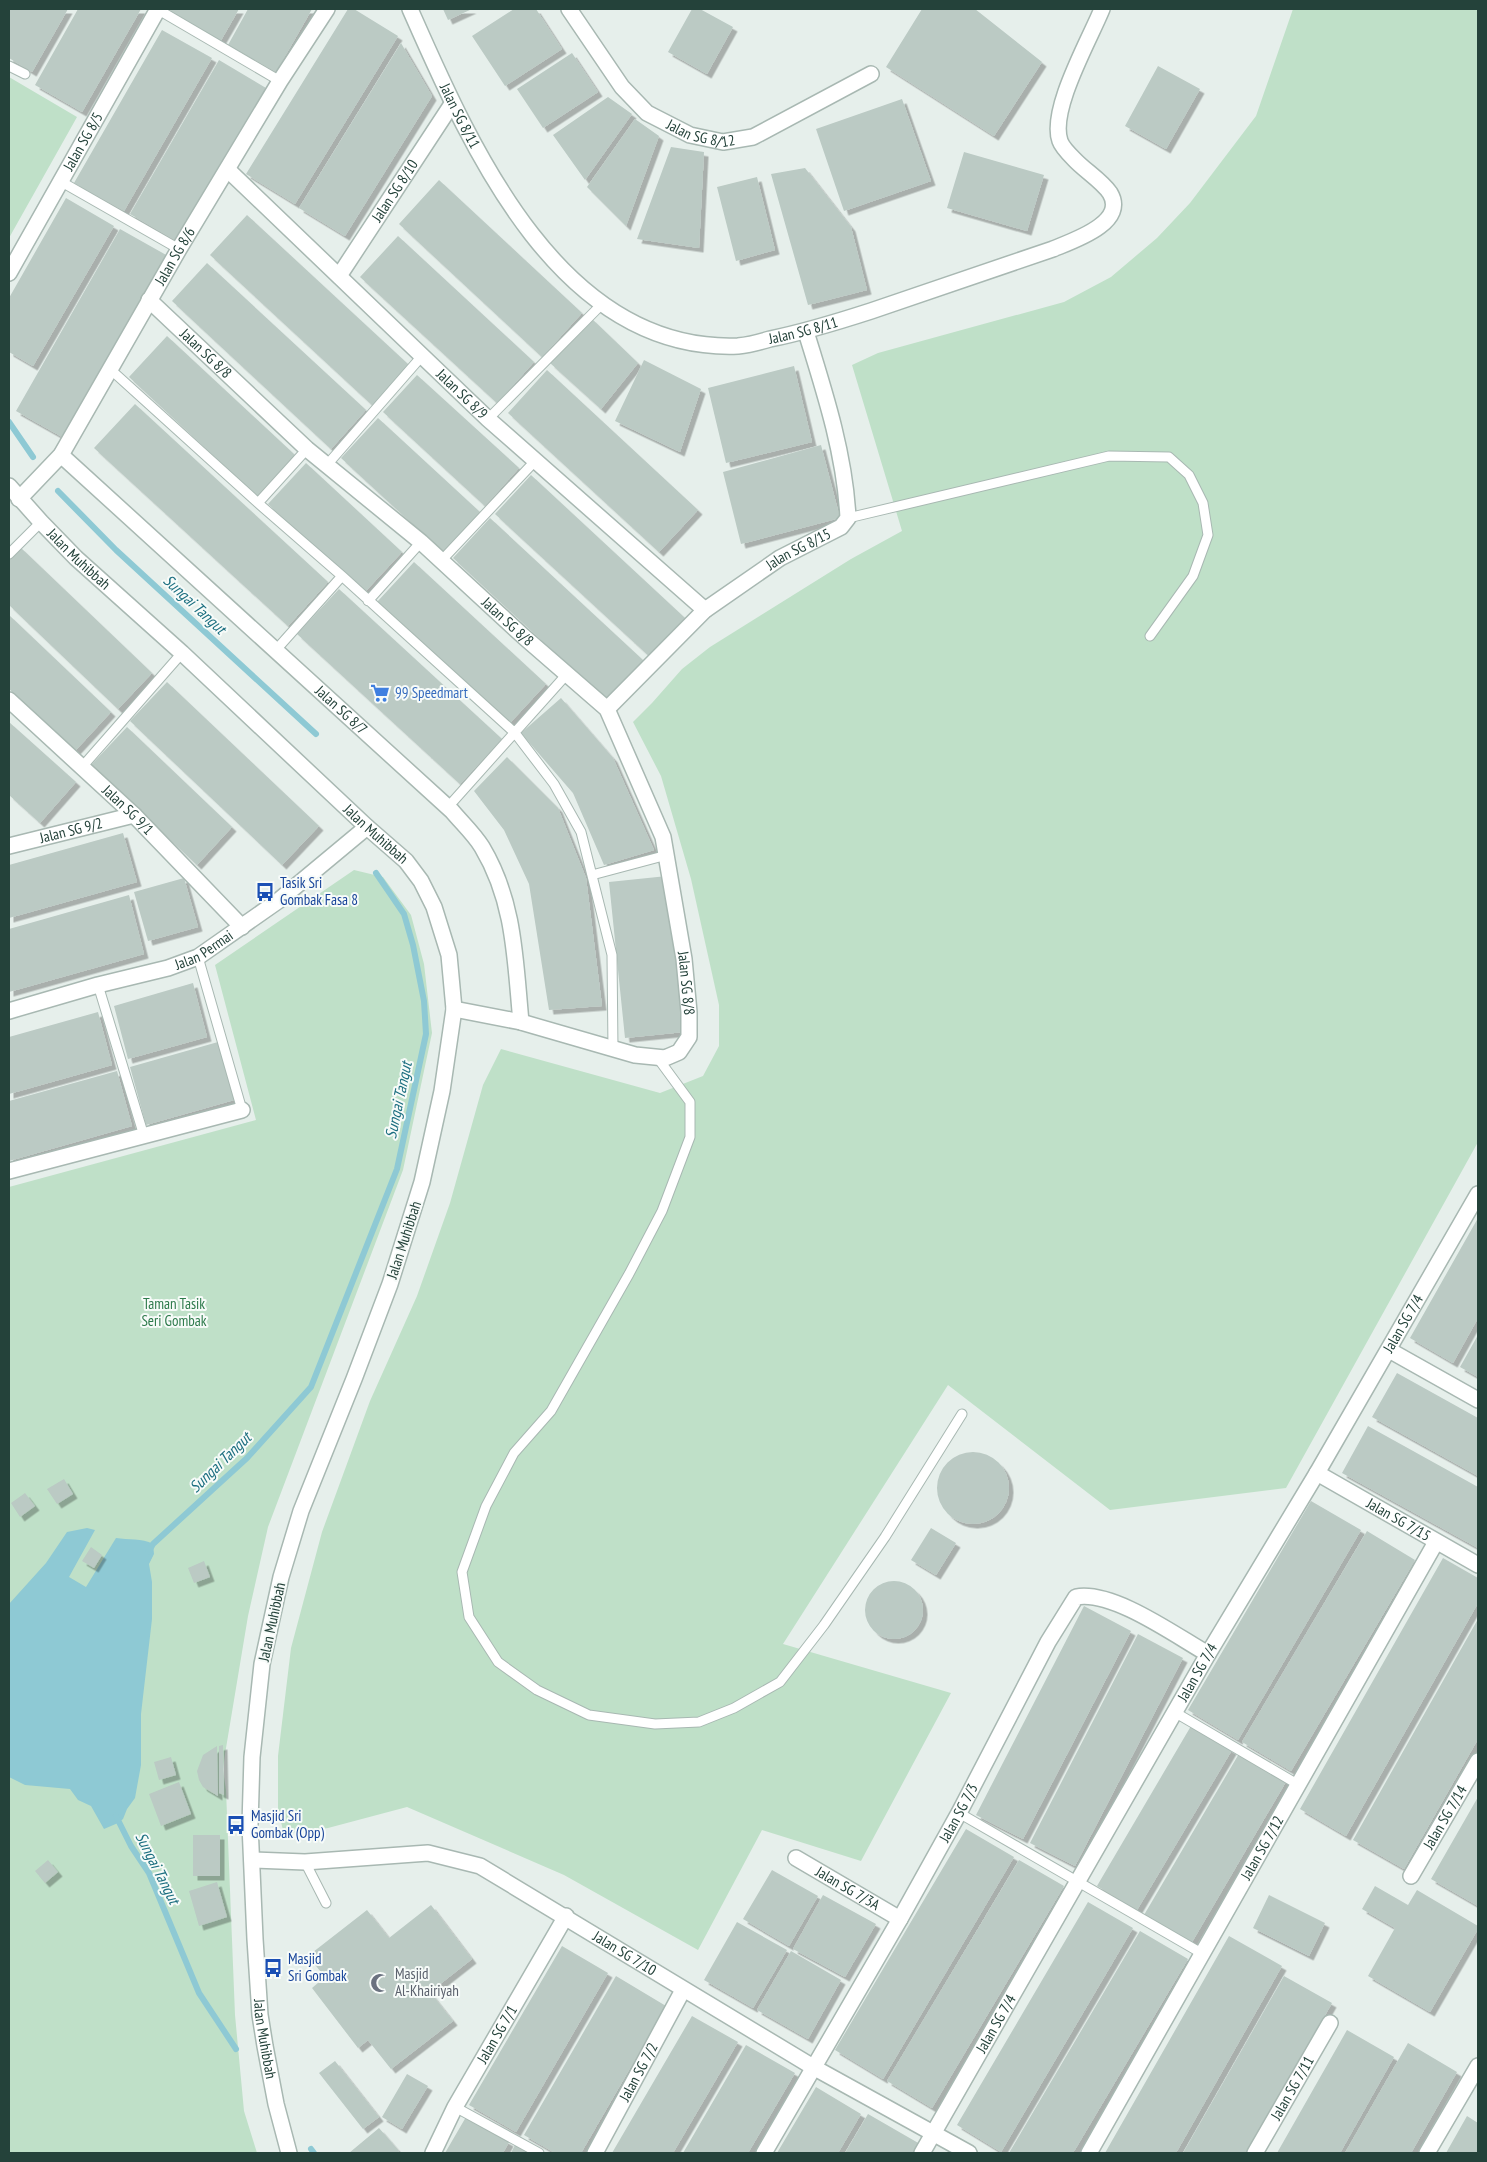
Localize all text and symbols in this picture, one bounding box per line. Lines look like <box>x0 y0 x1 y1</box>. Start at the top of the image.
street label: Jalan SG 8/11 <box>435 79 485 152</box>
street label: Jalan SG 8/5 <box>58 109 107 175</box>
street label: Jalan SG 8/12 <box>663 114 736 151</box>
street label: Jalan SG 8/10 <box>367 156 422 226</box>
street label: Jalan SG 8/6 <box>150 223 199 289</box>
street label: Jalan SG 8/11 <box>766 312 840 348</box>
street label: Jalan SG 8/8 <box>176 324 236 382</box>
street label: Jalan SG 8/9 <box>432 364 492 423</box>
street label: Jalan Muhibbah <box>43 523 115 593</box>
street label: Jalan SG 8/15 <box>761 524 834 574</box>
water label: Sungai Tangut <box>160 570 232 639</box>
street label: Jalan SG 8/8 <box>477 592 538 650</box>
street label: Jalan SG 8/7 <box>311 681 372 738</box>
supermarket icon: 99 Speedmart <box>369 682 391 704</box>
place label: 99 Speedmart <box>395 683 468 702</box>
street label: Jalan SG 9/1 <box>98 780 158 839</box>
street label: Jalan Muhibbah <box>339 799 412 868</box>
street label: Jalan SG 9/2 <box>37 813 104 847</box>
place label: Tasik Sri Gombak Fasa 8 <box>280 873 358 909</box>
bus stop icon: Tasik Sri Gombak Fasa 8 <box>254 881 276 903</box>
street label: Jalan Permai <box>171 926 236 974</box>
street label: Jalan SG 8/8 <box>674 949 699 1016</box>
water label: Sungai Tangut <box>380 1058 416 1140</box>
street label: Jalan Muhibbah <box>382 1199 425 1282</box>
street label: Jalan SG 7/4 <box>1378 1291 1427 1357</box>
park label: Taman Tasik Seri Gombak <box>141 1294 207 1330</box>
water label: Sungai Tangut <box>185 1427 256 1496</box>
street label: Jalan SG 7/15 <box>1363 1493 1434 1545</box>
street label: Jalan Muhibbah <box>254 1581 289 1664</box>
street label: Jalan SG 7/4 <box>1172 1639 1221 1705</box>
street label: Jalan SG 7/3 <box>934 1780 982 1846</box>
street label: Jalan SG 7/14 <box>1418 1781 1471 1853</box>
place label: Masjid Sri Gombak (Opp) <box>251 1806 325 1842</box>
street label: Jalan SG 7/12 <box>1236 1812 1288 1884</box>
bus stop icon: Masjid Sri Gombak (Opp) <box>225 1814 247 1836</box>
water label: Sungai Tangut <box>131 1829 185 1909</box>
street label: Jalan SG 7/3A <box>812 1861 884 1915</box>
street label: Jalan SG 7/10 <box>589 1926 660 1979</box>
place label: Masjid Sri Gombak <box>288 1949 347 1985</box>
bus stop icon: Masjid Sri Gombak <box>262 1957 284 1979</box>
place label: Masjid Al-Khairiyah <box>395 1964 459 2000</box>
mosque icon: Masjid Al-Khairiyah <box>369 1972 391 1994</box>
street label: Jalan SG 7/4 <box>971 1991 1020 2057</box>
street label: Jalan Muhibbah <box>250 1997 281 2080</box>
street label: Jalan SG 7/1 <box>472 2002 521 2067</box>
street label: Jalan SG 7/2 <box>614 2039 662 2105</box>
street label: Jalan SG 7/11 <box>1266 2052 1318 2124</box>

